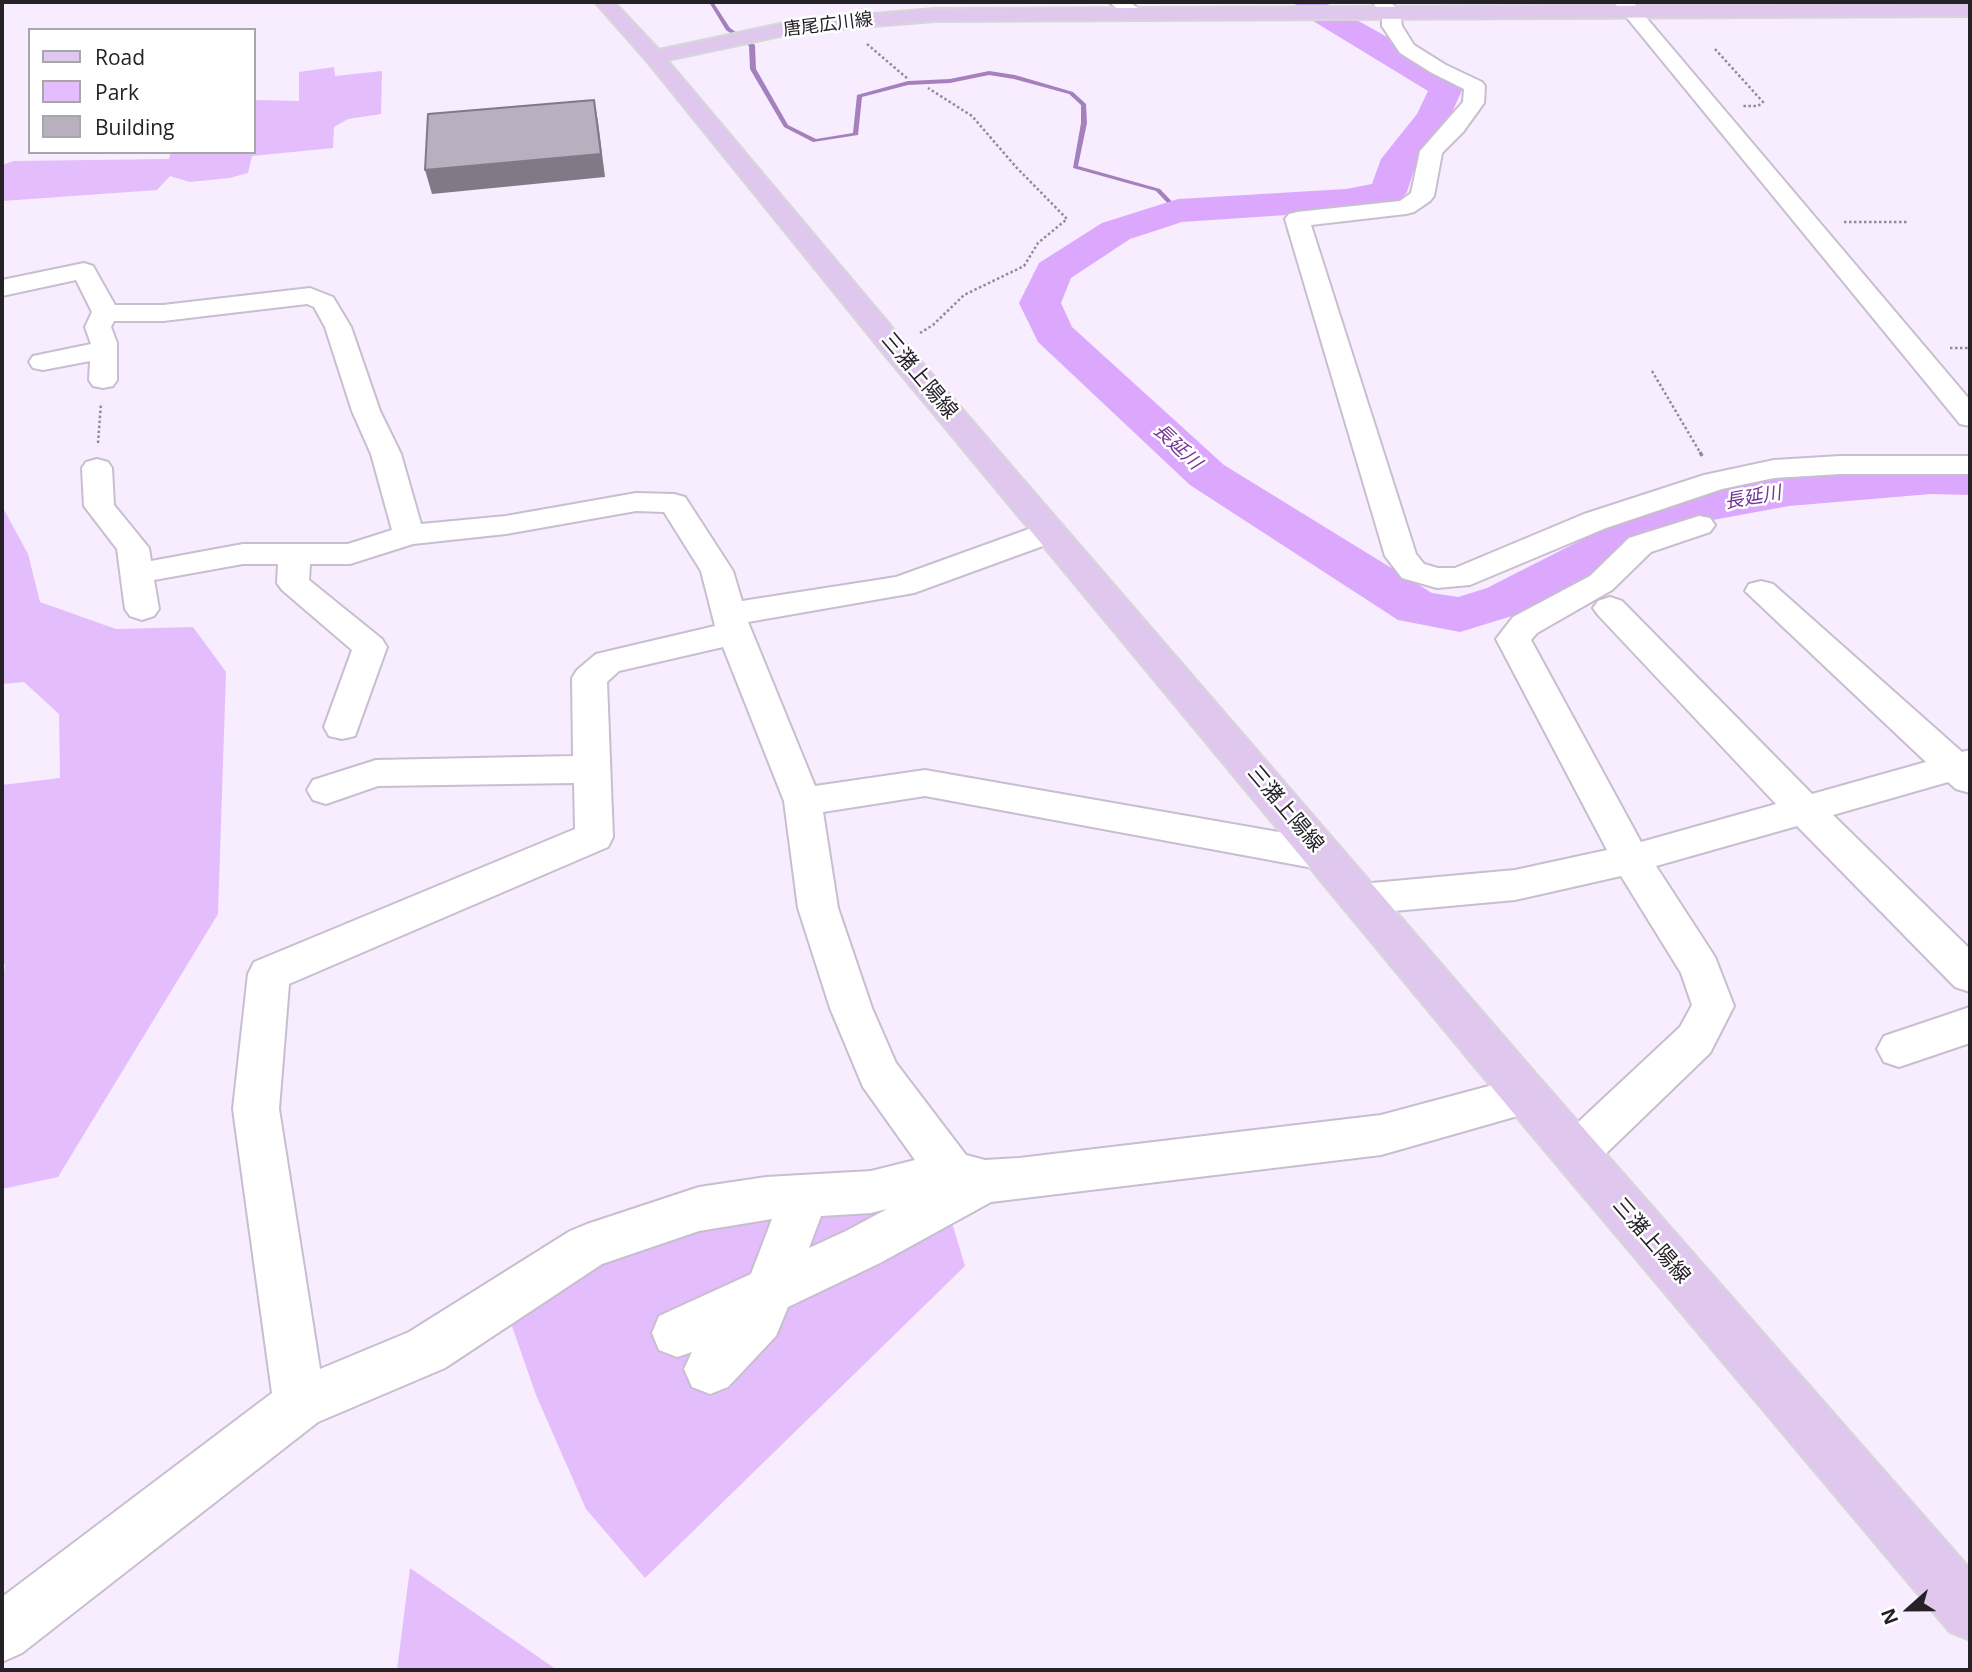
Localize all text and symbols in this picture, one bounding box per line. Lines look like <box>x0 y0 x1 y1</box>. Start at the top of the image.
street label: 唐尾広川線 <box>782 9 874 41</box>
legend <box>28 28 256 154</box>
text: Road <box>95 43 145 71</box>
text: Park <box>95 78 139 106</box>
text: Building <box>95 113 174 141</box>
street label: 三潴上陽線 <box>876 328 962 424</box>
water label: 長延川 <box>1148 419 1206 475</box>
water label: 長延川 <box>1723 482 1783 514</box>
street label: 三潴上陽線 <box>1242 761 1328 857</box>
street label: 三潴上陽線 <box>1607 1193 1695 1289</box>
north arrow <box>1874 1574 1944 1644</box>
text: N <box>1874 1605 1904 1628</box>

